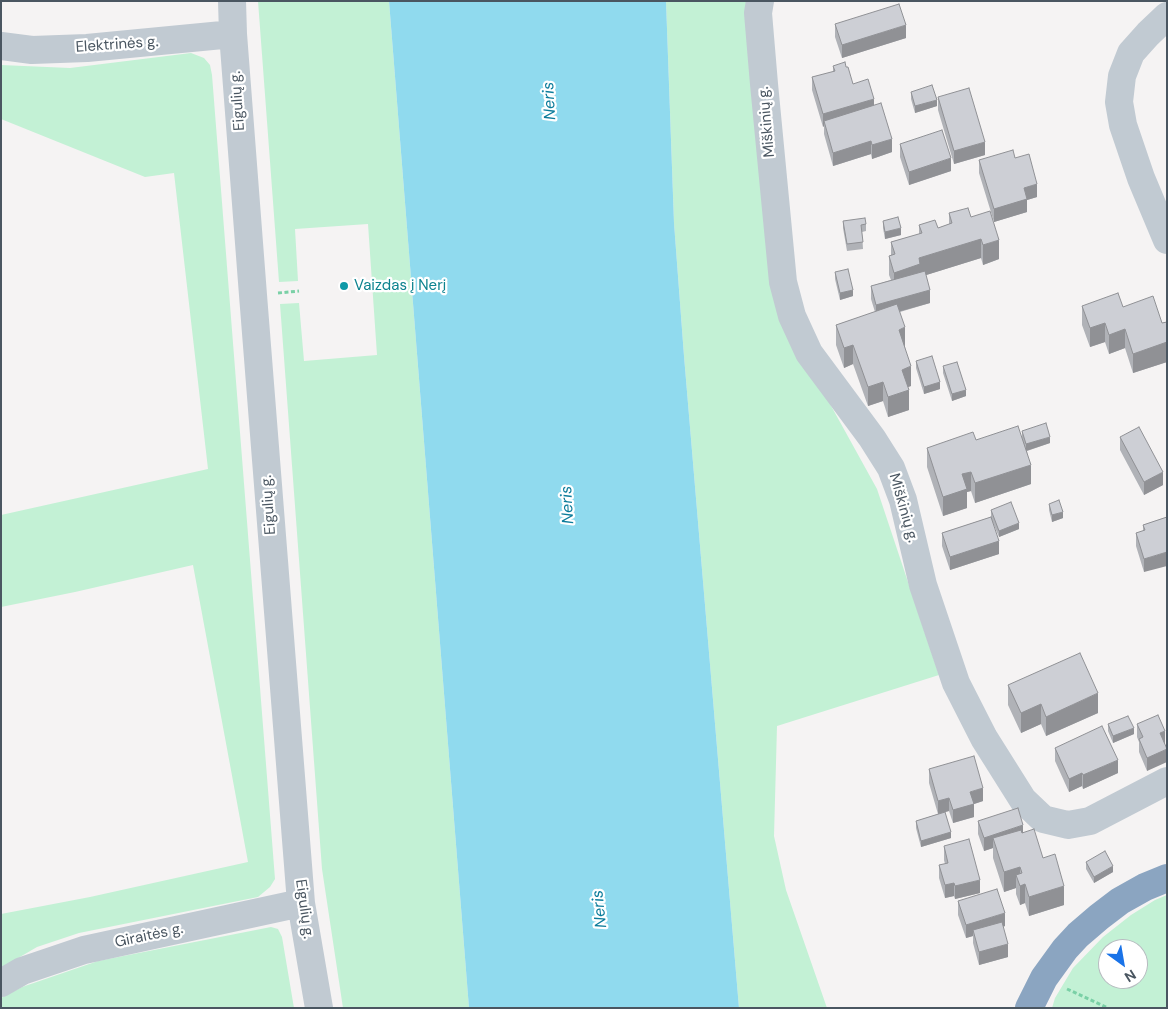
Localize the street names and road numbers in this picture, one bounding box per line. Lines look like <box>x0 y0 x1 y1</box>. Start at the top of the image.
street label: Elektrinės g. <box>75 33 159 57</box>
street label: Eigulių g. <box>227 70 249 132</box>
street label: Miškinių g. <box>755 86 779 158</box>
street label: Miškinių g. <box>885 471 921 545</box>
street label: Eigulių g. <box>258 474 280 536</box>
street label: Eigulių g. <box>291 878 317 940</box>
street label: Giraitės g. <box>113 920 185 952</box>

